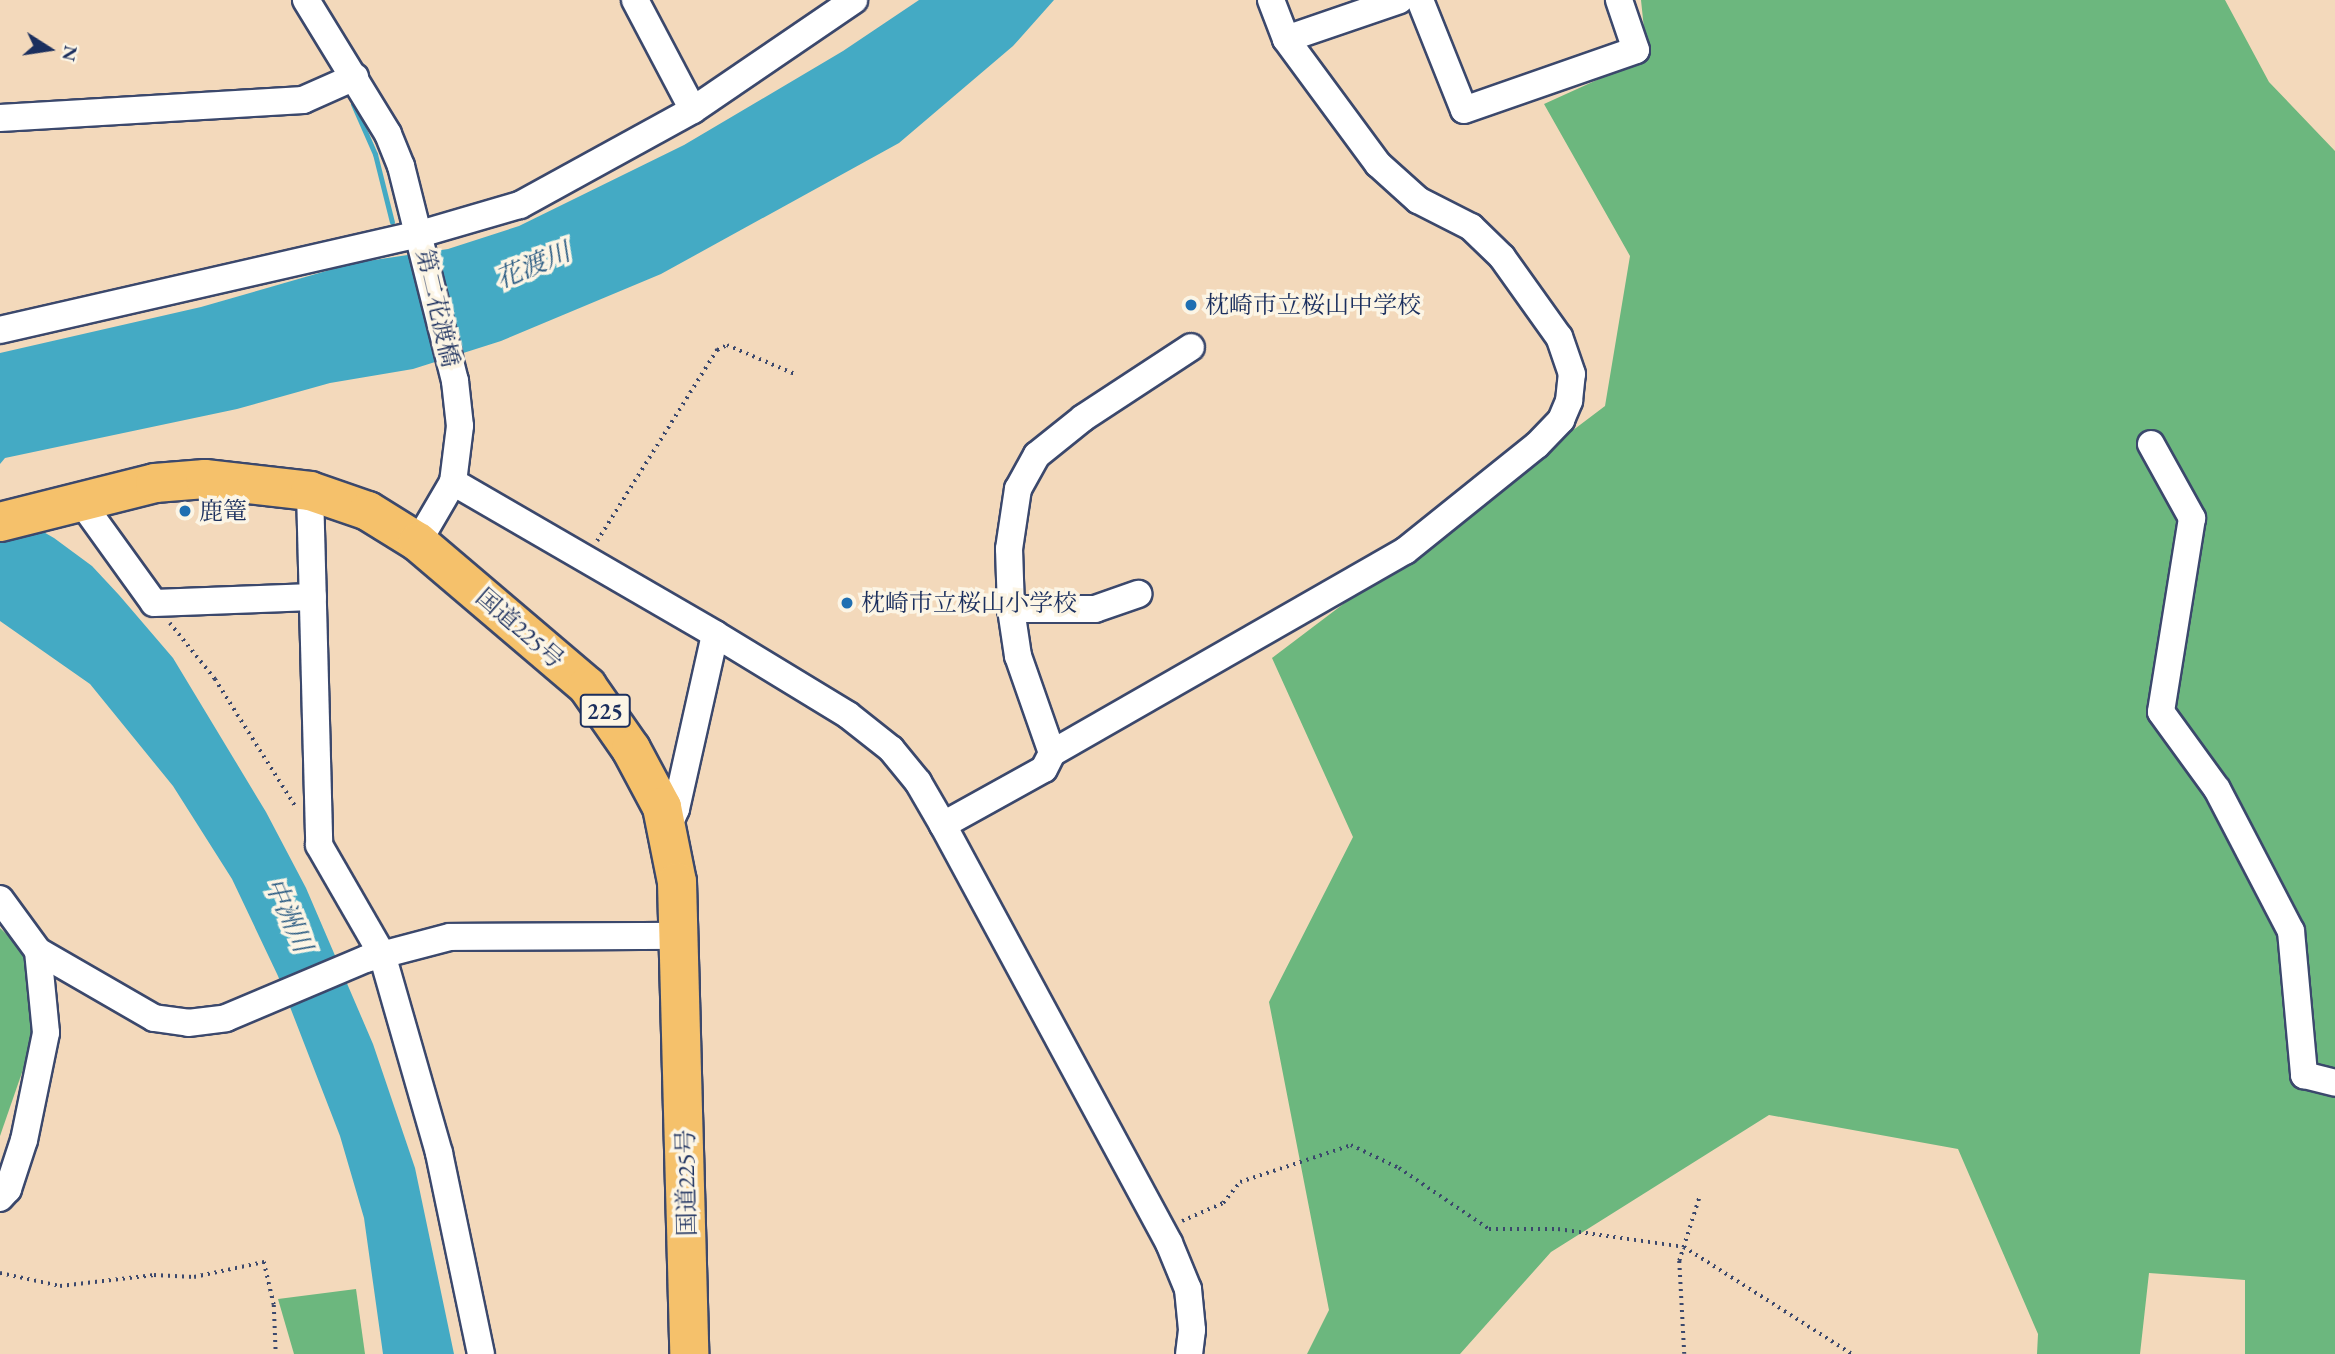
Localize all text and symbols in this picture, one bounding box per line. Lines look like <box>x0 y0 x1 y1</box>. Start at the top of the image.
north arrow <box>14 14 84 84</box>
text: N <box>56 43 84 64</box>
water label: 花渡川 <box>491 236 575 296</box>
street label: 第二花渡橋 <box>410 246 466 370</box>
place label: 枕崎市立桜山中学校 <box>1205 291 1421 319</box>
marker: 枕崎市立桜山中学校 <box>1183 297 1199 313</box>
place label: 鹿篭 <box>199 497 247 525</box>
marker: 鹿篭 <box>177 503 193 519</box>
street label: 国道225号 <box>470 582 570 674</box>
place label: 枕崎市立桜山小学校 <box>861 589 1077 617</box>
marker: 枕崎市立桜山小学校 <box>839 595 855 611</box>
road number: 225 <box>579 692 631 730</box>
water label: 中洲川 <box>258 873 318 957</box>
street label: 国道225号 <box>671 1129 701 1237</box>

